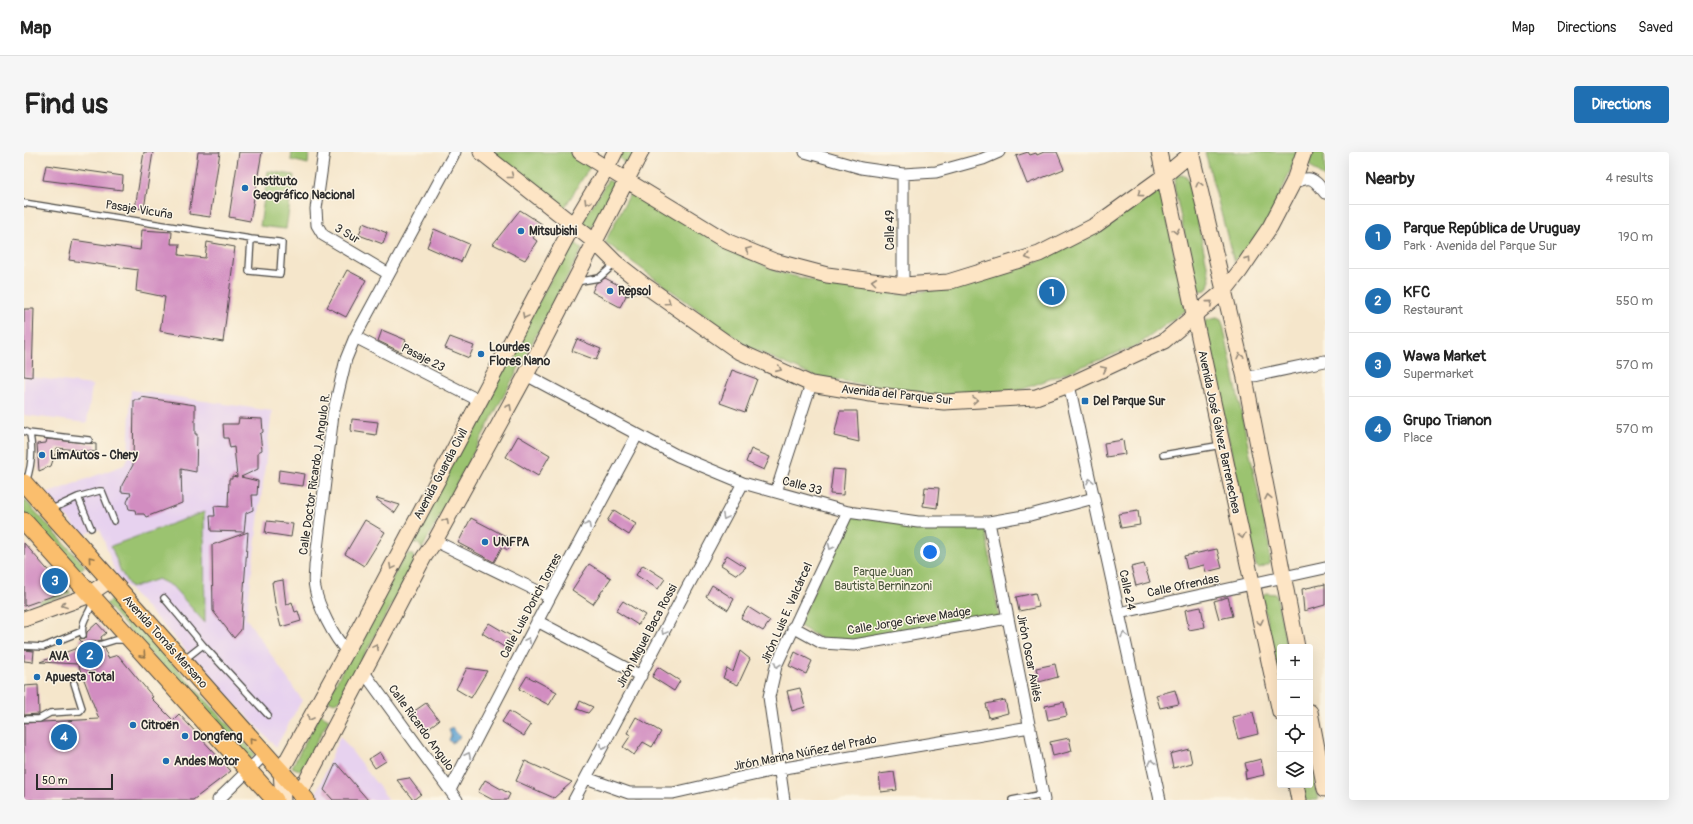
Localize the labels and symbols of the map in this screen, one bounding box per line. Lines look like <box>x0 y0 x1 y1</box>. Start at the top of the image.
one-way arrow <box>507 172 514 179</box>
place label: Instituto Geográfico Nacional <box>253 174 355 203</box>
one-way arrow <box>1195 181 1204 188</box>
marker: Instituto Geográfico Nacional <box>240 183 250 193</box>
one-way arrow <box>1137 189 1144 196</box>
street label: Pasaje Vicuña <box>104 197 174 223</box>
one-way arrow <box>584 198 591 205</box>
street label: Calle 49 <box>883 210 898 250</box>
street label: 3 Sur <box>332 221 363 248</box>
place label: Mitsubishi <box>529 224 577 239</box>
marker: Mitsubishi <box>516 226 526 236</box>
one-way arrow <box>1171 228 1179 234</box>
one-way arrow <box>745 247 753 255</box>
one-way arrow <box>1024 252 1031 261</box>
one-way arrow <box>1243 256 1250 263</box>
one-way arrow <box>871 277 877 286</box>
pin: 1 <box>1039 277 1065 307</box>
place label: Repsol <box>618 284 651 299</box>
marker: Repsol <box>605 286 615 296</box>
one-way arrow <box>664 297 671 304</box>
one-way arrow <box>1205 301 1212 308</box>
one-way arrow <box>522 312 529 319</box>
place label: Lourdes Flores Nano <box>489 340 551 369</box>
street label: Pasaje 23 <box>399 341 448 375</box>
marker: Lourdes Flores Nano <box>476 349 486 359</box>
street label: Avenida José Gálvez Barrenechea <box>1194 349 1244 515</box>
one-way arrow <box>1236 353 1244 359</box>
one-way arrow <box>776 365 783 373</box>
one-way arrow <box>1100 366 1108 374</box>
street label: Avenida del Parque Sur <box>841 382 954 408</box>
street label: Calle Doctor Ricardo J. Angulo R. <box>296 392 334 556</box>
place label: Del Parque Sur <box>1093 394 1166 409</box>
one-way arrow <box>972 396 978 405</box>
marker: Del Parque Sur <box>1080 396 1090 406</box>
one-way arrow <box>504 404 511 411</box>
street label: Avenida Guardia Civil <box>411 426 471 522</box>
place label: LimAutos - Chery <box>50 448 139 463</box>
marker: LimAutos - Chery <box>37 450 47 460</box>
street label: Calle 33 <box>780 474 824 499</box>
one-way arrow <box>1086 477 1094 484</box>
one-way arrow <box>1264 494 1273 500</box>
one-way arrow <box>722 513 729 521</box>
one-way arrow <box>441 517 449 525</box>
one-way arrow <box>584 521 591 529</box>
one-way arrow <box>1237 533 1245 539</box>
place label: UNFPA <box>493 535 530 550</box>
marker: UNFPA <box>480 537 490 547</box>
your location <box>920 542 940 562</box>
one-way arrow <box>828 543 836 550</box>
street label: Calle Luis Dorich Torres <box>497 550 565 661</box>
one-way arrow <box>89 556 96 564</box>
street label: Jirón Luis E. Valcárcel <box>758 560 816 666</box>
one-way arrow <box>389 563 397 570</box>
park label: Parque Juan Bautista Berninzoni <box>834 565 932 594</box>
pin: 3 <box>42 566 68 596</box>
street label: Calle 24 <box>1115 568 1139 612</box>
street label: Calle Ofrendas <box>1146 571 1221 601</box>
street label: Jirón Miguel Baca Rossi <box>613 582 681 690</box>
street label: Avenida Tomás Marsano <box>119 592 211 692</box>
one-way arrow <box>60 600 67 609</box>
street label: Calle Jorge Grieve Madge <box>846 604 972 638</box>
street label: Jirón Oscar Avilés <box>1013 613 1045 704</box>
one-way arrow <box>1256 619 1264 625</box>
one-way arrow <box>661 628 668 636</box>
one-way arrow <box>1120 632 1128 638</box>
one-way arrow <box>523 636 530 644</box>
marker: AVA <box>54 637 64 647</box>
pin: 2 <box>77 640 103 670</box>
one-way arrow <box>372 643 379 651</box>
place label: AVA <box>49 649 69 664</box>
one-way arrow <box>139 650 146 657</box>
one-way arrow <box>773 661 782 668</box>
place label: Apuesta Total <box>45 670 115 685</box>
marker: Apuesta Total <box>32 672 42 682</box>
street label: Calle Ricardo Angulo <box>385 682 458 774</box>
one-way arrow <box>308 714 315 721</box>
place label: Citroën <box>141 718 179 733</box>
marker: Citroën <box>128 720 138 730</box>
pin: 4 <box>51 722 77 752</box>
place label: Dongfeng <box>193 729 242 744</box>
marker: Dongfeng <box>180 731 190 741</box>
street label: Jirón Marina Núñez del Prado <box>732 732 878 774</box>
one-way arrow <box>249 737 257 745</box>
one-way arrow <box>600 743 607 750</box>
one-way arrow <box>463 752 471 759</box>
place label: Andes Motor <box>174 754 240 769</box>
marker: Andes Motor <box>161 756 171 766</box>
one-way arrow <box>1148 759 1156 765</box>
scale bar <box>36 772 113 791</box>

